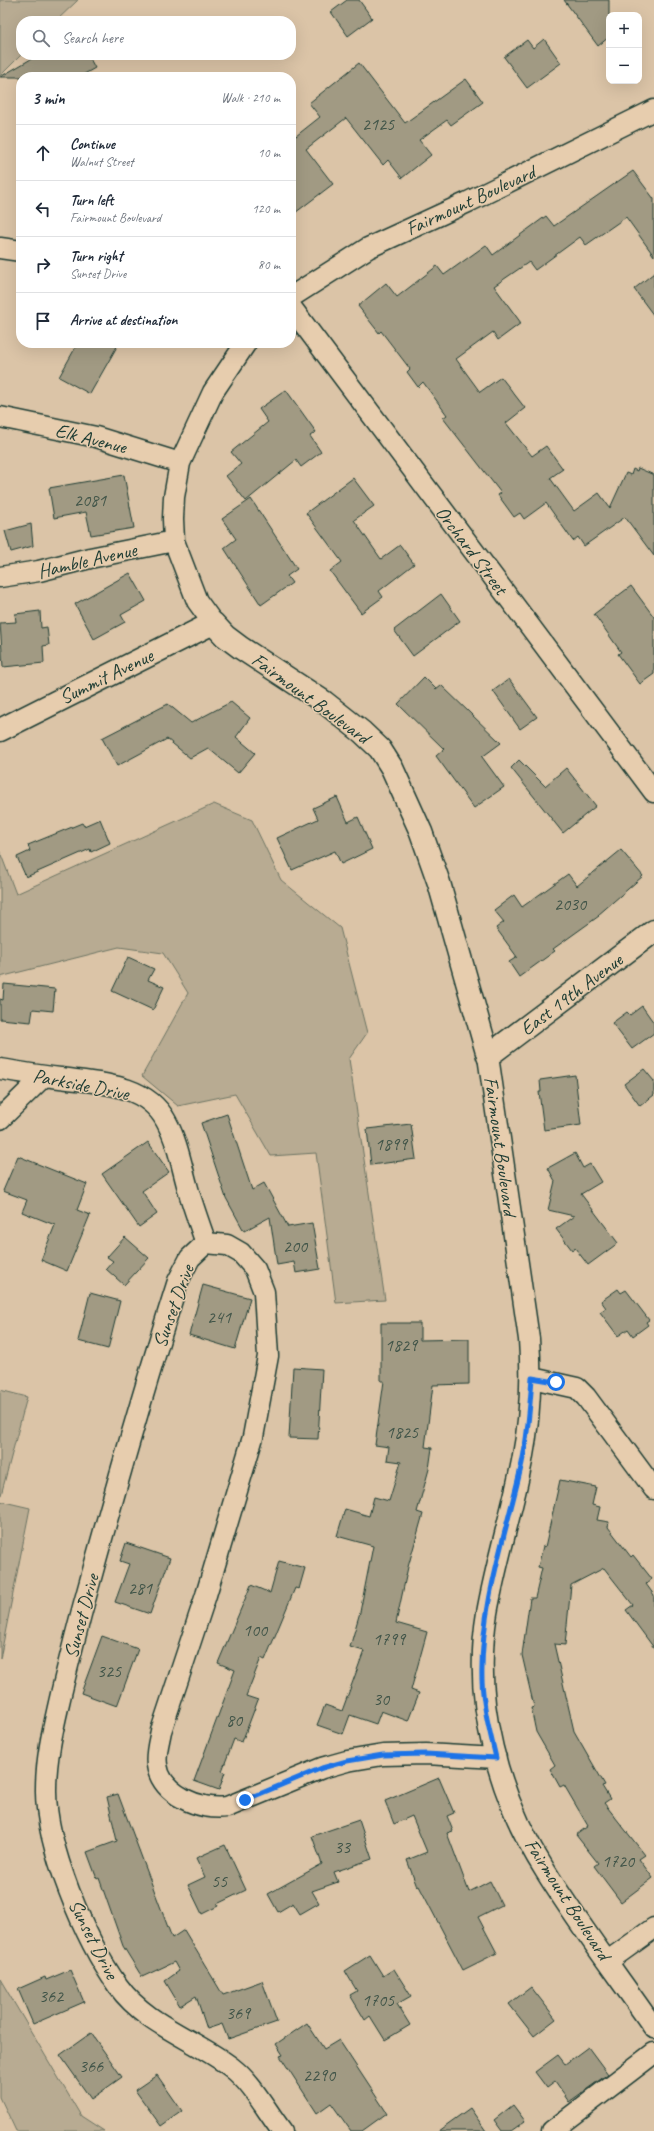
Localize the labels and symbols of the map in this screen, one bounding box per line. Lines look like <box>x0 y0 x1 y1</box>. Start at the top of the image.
house number: 2125 <box>362 113 395 135</box>
street label: Fairmount Boulevard <box>402 158 542 241</box>
street label: Elk Avenue <box>53 418 130 460</box>
house number: 2081 <box>74 489 107 511</box>
street label: Orchard Street <box>430 501 515 602</box>
street label: Hamble Avenue <box>35 537 140 584</box>
street label: Summit Avenue <box>55 642 159 710</box>
street label: Fairmount Boulevard <box>247 647 377 751</box>
house number: 2030 <box>554 893 588 915</box>
street label: East 19th Avenue <box>515 947 629 1041</box>
street label: Parkside Drive <box>31 1063 132 1106</box>
street label: Fairmount Boulevard <box>478 1075 523 1220</box>
house number: 1899 <box>375 1133 409 1155</box>
house number: 200 <box>283 1235 309 1257</box>
street label: Sunset Drive <box>147 1260 200 1351</box>
house number: 241 <box>207 1306 232 1328</box>
house number: 1829 <box>385 1334 419 1356</box>
route start <box>547 1373 565 1391</box>
house number: 1825 <box>386 1421 419 1443</box>
street label: Sunset Drive <box>58 1570 105 1661</box>
house number: 281 <box>128 1577 153 1599</box>
house number: 100 <box>243 1619 269 1641</box>
house number: 1799 <box>373 1628 407 1650</box>
house number: 325 <box>97 1660 122 1682</box>
house number: 30 <box>373 1688 391 1710</box>
house number: 80 <box>226 1709 244 1731</box>
route end <box>236 1791 254 1809</box>
street label: Fairmount Boulevard <box>519 1834 618 1967</box>
house number: 33 <box>334 1836 352 1858</box>
house number: 1720 <box>602 1850 636 1872</box>
house number: 55 <box>211 1870 228 1892</box>
street label: Sunset Drive <box>63 1895 125 1985</box>
house number: 362 <box>39 1985 65 2007</box>
house number: 1705 <box>362 1989 395 2011</box>
house number: 369 <box>226 2002 252 2024</box>
house number: 366 <box>79 2055 104 2077</box>
house number: 2290 <box>303 2064 337 2086</box>

